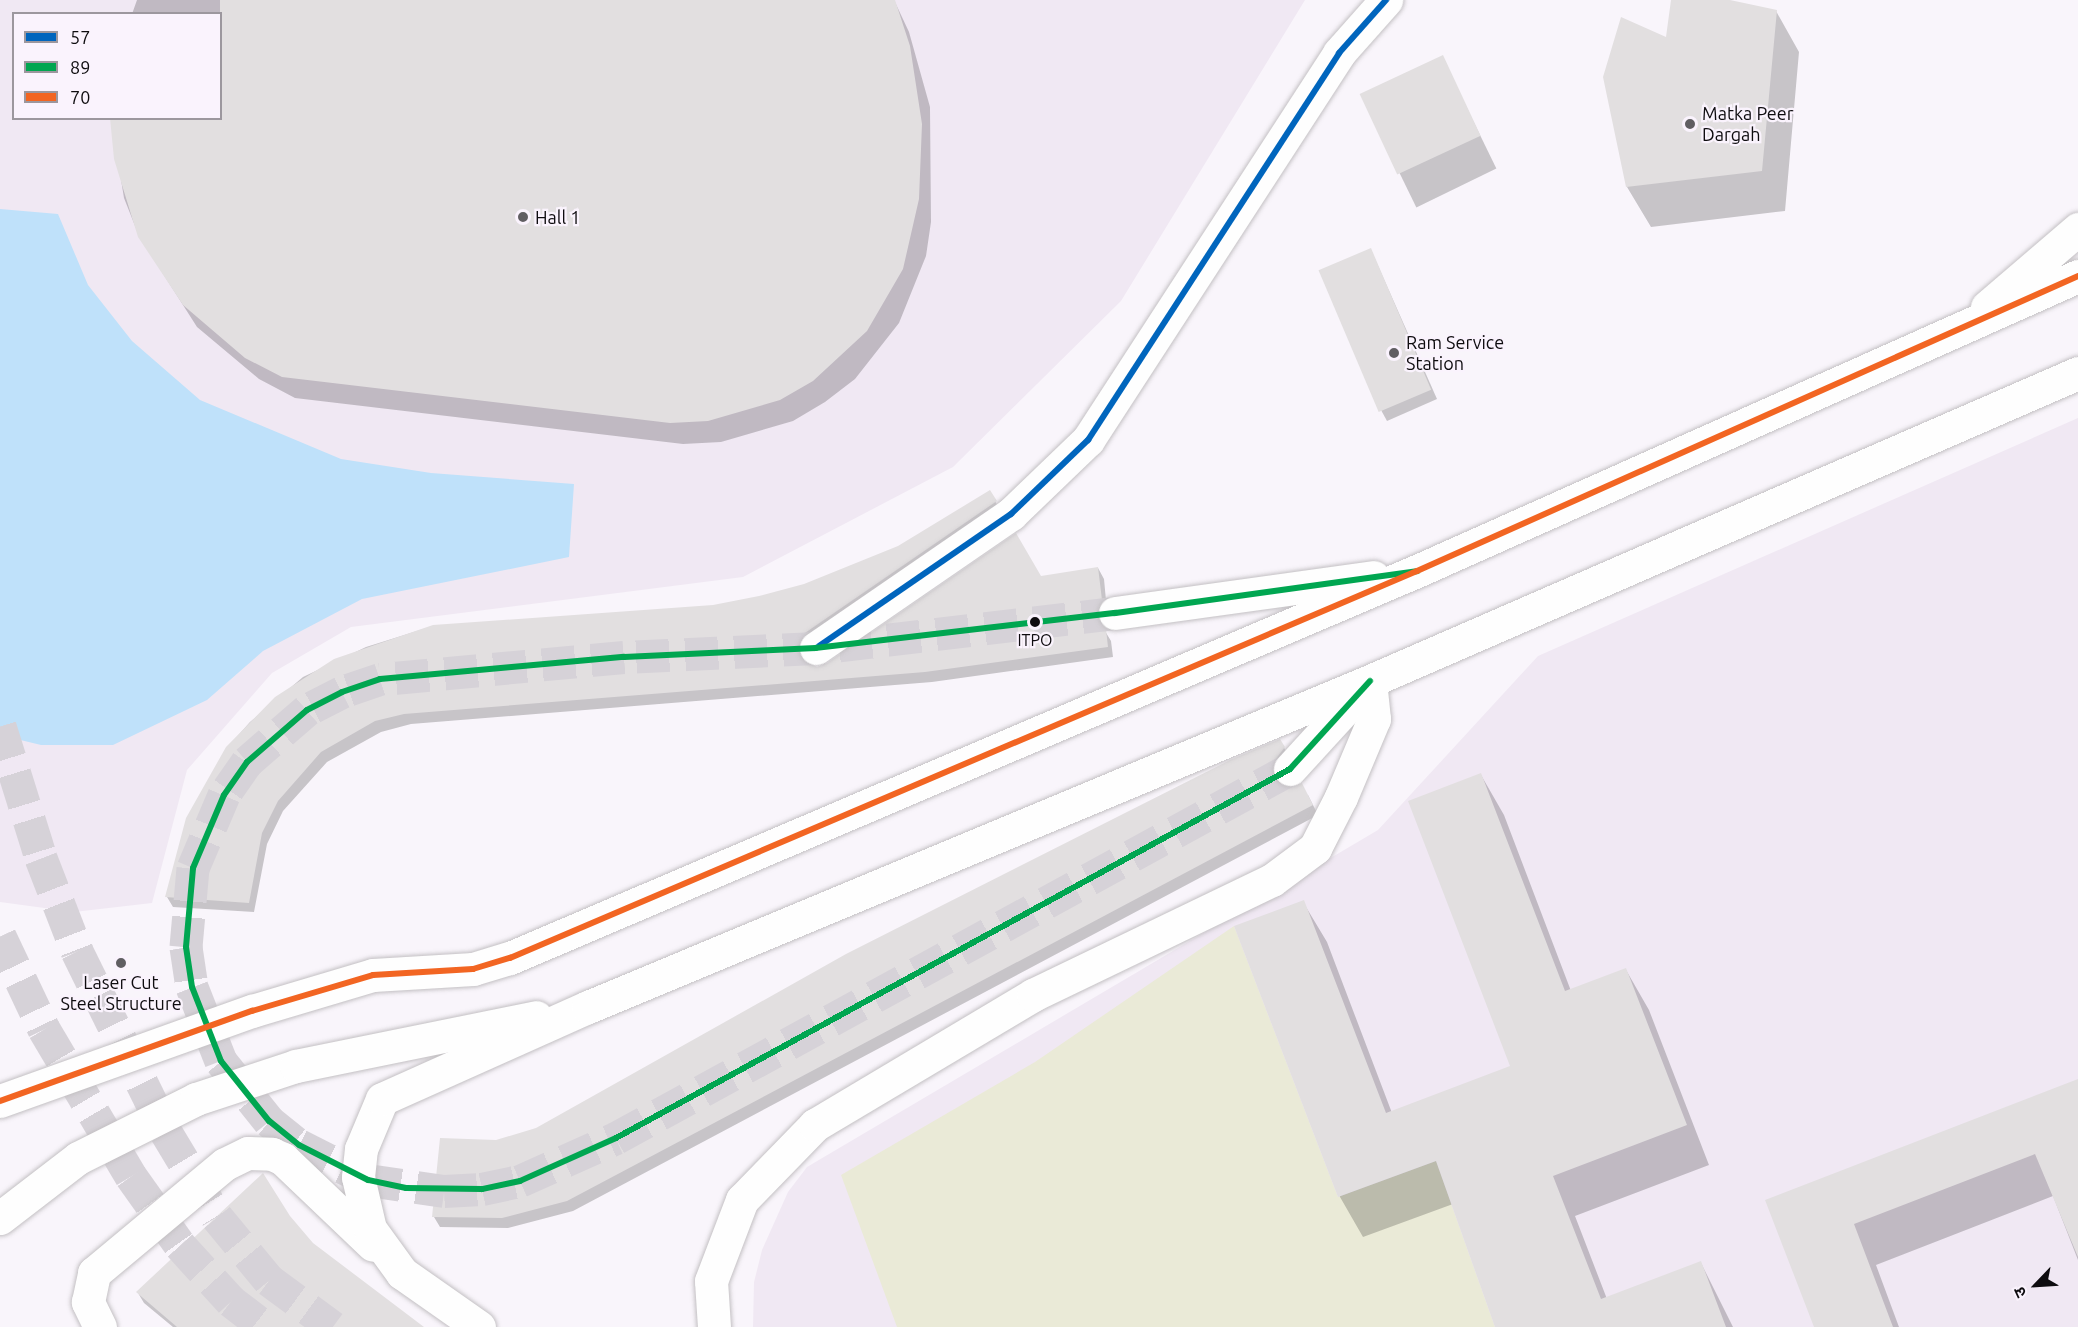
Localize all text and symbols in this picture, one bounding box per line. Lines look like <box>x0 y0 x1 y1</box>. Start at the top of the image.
legend <box>12 12 222 120</box>
text: 57 <box>70 27 90 47</box>
text: 89 <box>70 57 90 77</box>
text: 70 <box>70 87 90 107</box>
place label: Matka Peer Dargah <box>1702 103 1794 146</box>
marker: Matka Peer Dargah <box>1683 117 1697 131</box>
place label: Hall 1 <box>535 206 581 228</box>
marker: Hall 1 <box>516 210 530 224</box>
place label: Ram Service Station <box>1406 332 1504 374</box>
marker: Ram Service Station <box>1387 346 1401 360</box>
marker: ITPO <box>1029 616 1041 628</box>
place label: ITPO <box>1018 630 1052 650</box>
marker: Laser Cut Steel Structure <box>114 956 128 970</box>
place label: Laser Cut Steel Structure <box>60 972 182 1014</box>
north arrow <box>2006 1255 2066 1315</box>
text: उ <box>2010 1285 2030 1301</box>

